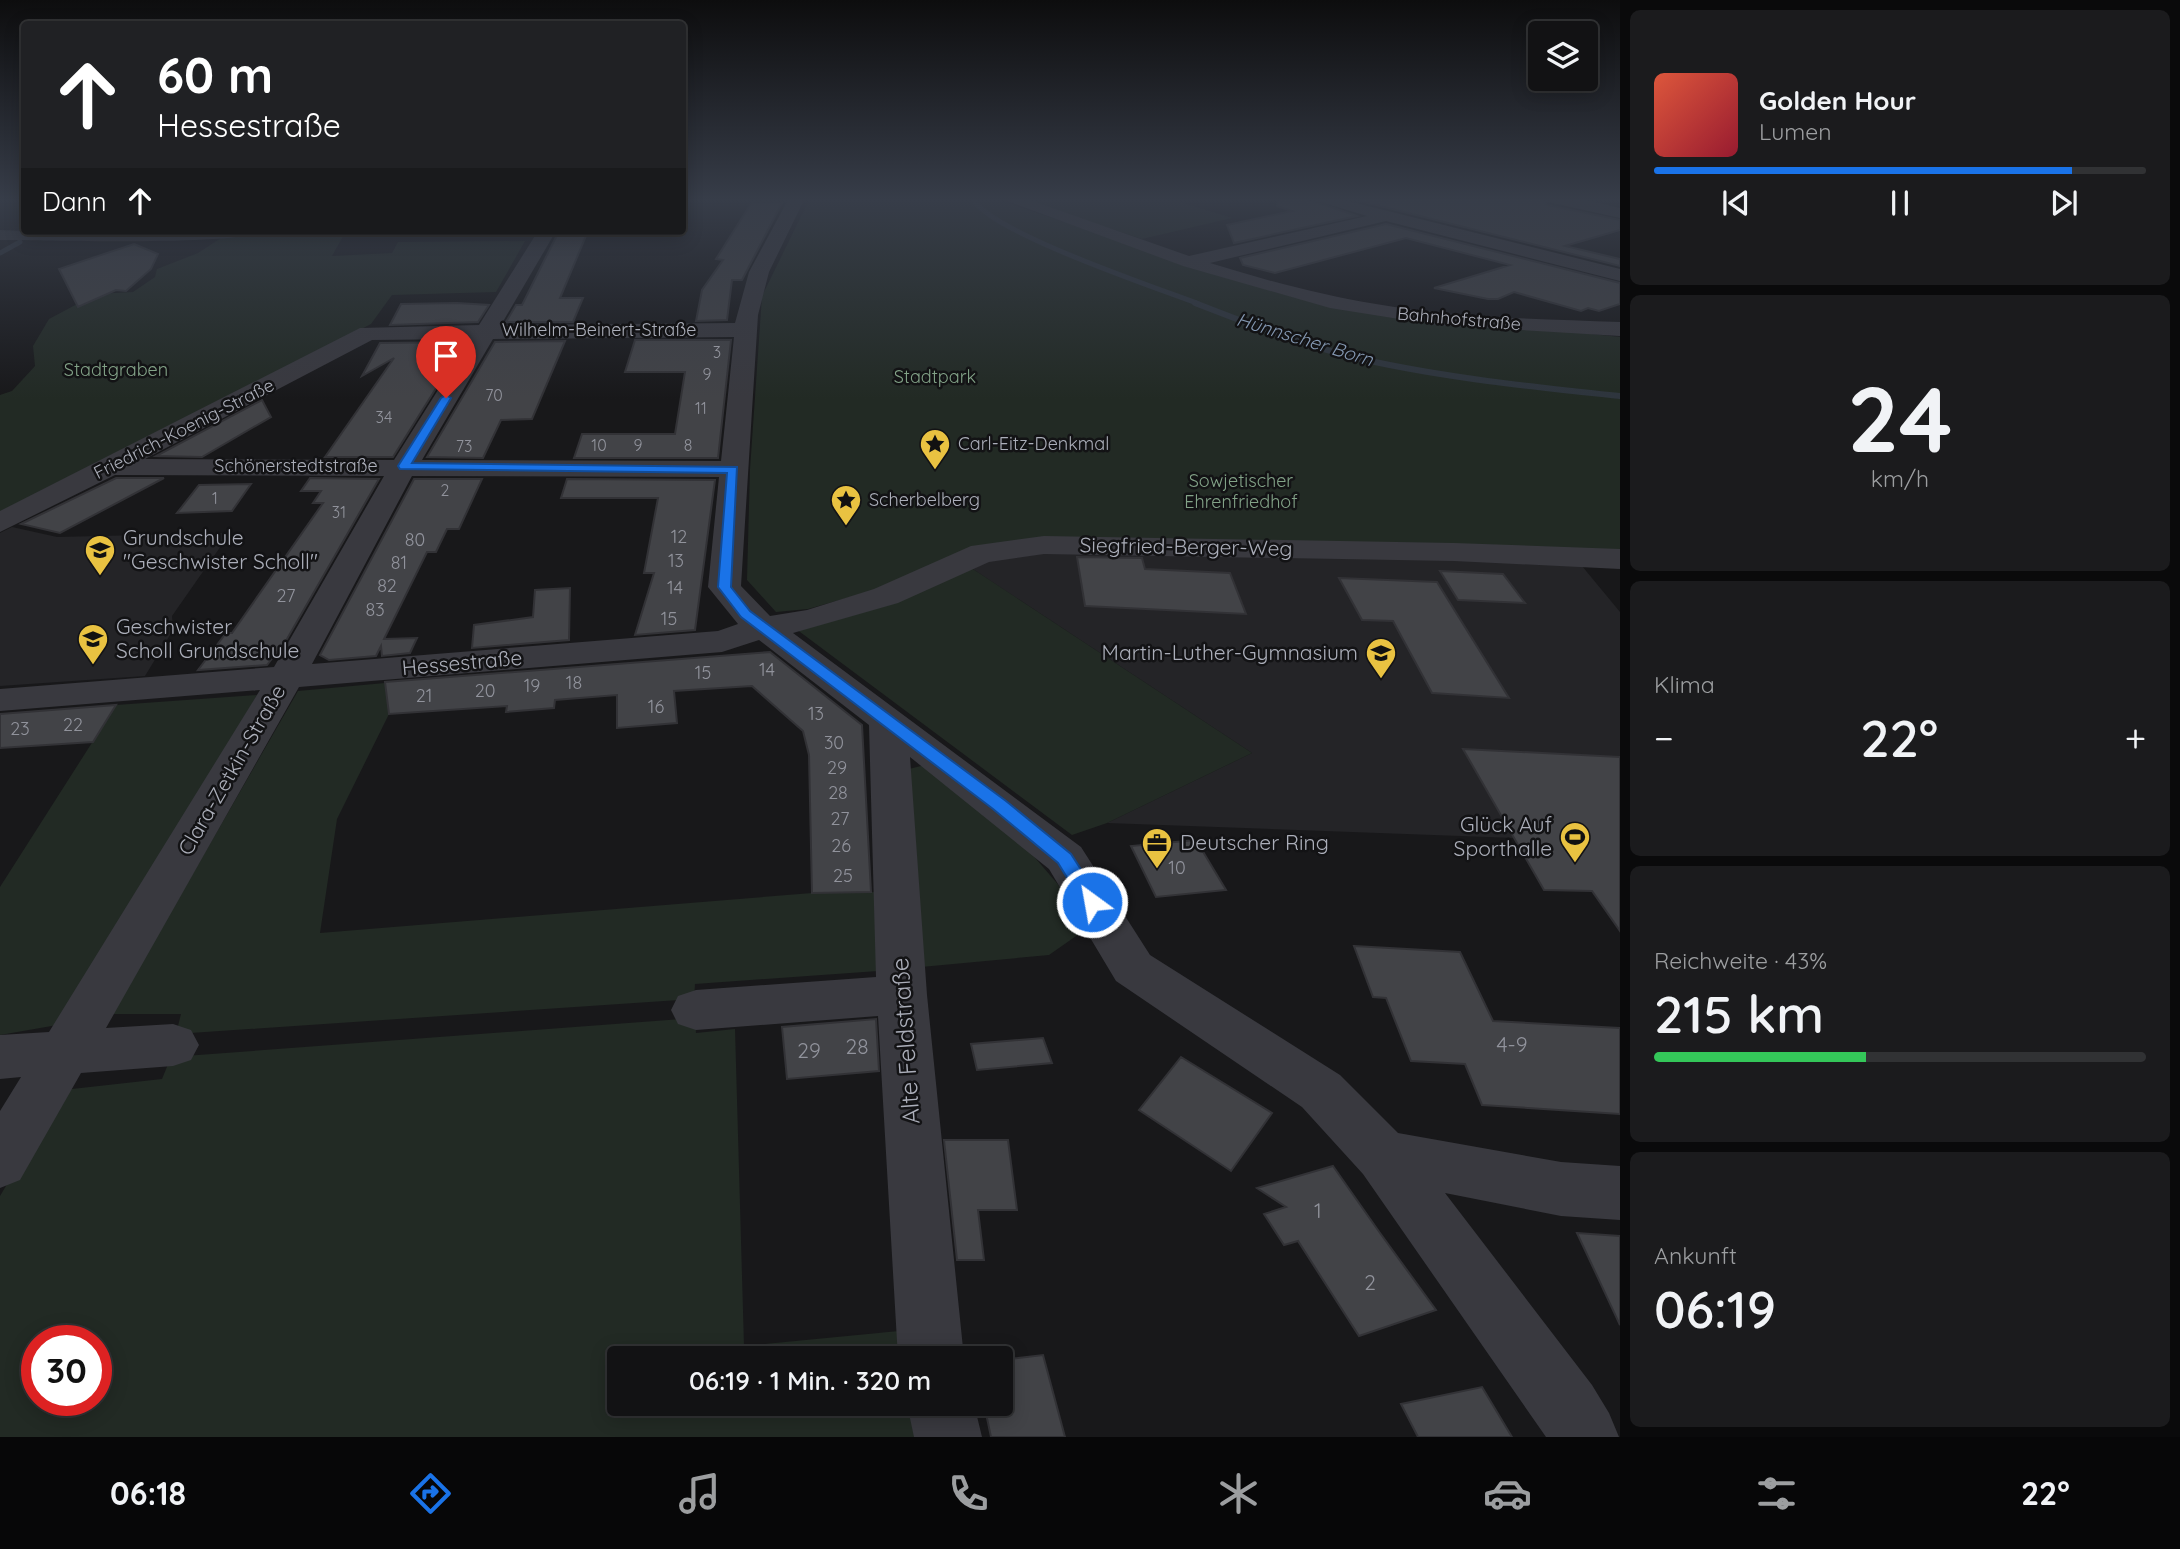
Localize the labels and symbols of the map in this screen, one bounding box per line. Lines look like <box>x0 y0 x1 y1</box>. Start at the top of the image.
street label: Bahnhofstraße <box>1396 302 1522 335</box>
water label: Hünnscher Born <box>1234 307 1377 371</box>
street label: Wilhelm-Beinert-Straße <box>502 318 696 341</box>
pin <box>416 326 476 398</box>
house number: 3 <box>713 342 721 362</box>
park label: Stadtgraben <box>64 358 168 381</box>
house number: 9 <box>703 364 712 384</box>
park label: Stadtpark <box>894 365 976 388</box>
street label: Friedrich-Koenig-Straße <box>90 373 278 484</box>
house number: 70 <box>485 385 503 405</box>
house number: 11 <box>695 398 707 418</box>
house number: 34 <box>376 407 392 427</box>
place icon: Carl-Eitz-Denkmal <box>918 427 952 471</box>
place label: Carl-Eitz-Denkmal <box>958 432 1109 455</box>
house number: 10 <box>591 435 607 455</box>
house number: 9 <box>634 435 643 455</box>
house number: 8 <box>684 435 692 455</box>
house number: 73 <box>456 436 472 456</box>
street label: Schönerstedtstraße <box>214 454 378 477</box>
park label: Sowjetischer Ehrenfriedhof <box>1184 469 1298 513</box>
house number: 2 <box>441 480 450 500</box>
place icon: Scherbelberg <box>829 483 863 527</box>
house number: 1 <box>212 488 218 508</box>
place label: Scherbelberg <box>869 488 980 511</box>
house number: 31 <box>332 502 346 522</box>
place label: Grundschule "Geschwister Scholl" <box>123 524 318 574</box>
house number: 12 <box>671 525 687 548</box>
house number: 80 <box>405 528 425 551</box>
street label: Siegfried-Berger-Weg <box>1079 531 1293 561</box>
school or university icon: Grundschule "Geschwister Scholl" <box>83 533 117 577</box>
house number: 13 <box>668 549 684 572</box>
house number: 81 <box>391 551 407 574</box>
house number: 82 <box>377 574 397 597</box>
house number: 14 <box>667 576 683 599</box>
house number: 27 <box>277 584 295 607</box>
house number: 83 <box>365 598 385 621</box>
house number: 15 <box>661 607 677 630</box>
place label: Geschwister Scholl Grundschule <box>116 613 299 663</box>
school or university icon: Geschwister Scholl Grundschule <box>76 622 110 666</box>
school or university icon: Martin-Luther-Gymnasium <box>1364 636 1398 680</box>
place label: Martin-Luther-Gymnasium <box>1102 639 1358 665</box>
street label: Hessestraße <box>401 644 523 680</box>
house number: 14 <box>759 658 775 681</box>
house number: 15 <box>695 661 711 684</box>
house number: 18 <box>566 671 582 694</box>
house number: 19 <box>524 674 540 697</box>
house number: 20 <box>475 679 495 702</box>
street label: Clara-Zetkin-Straße <box>172 680 291 859</box>
house number: 21 <box>416 684 432 707</box>
house number: 16 <box>648 695 664 718</box>
house number: 13 <box>808 702 824 725</box>
house number: 22 <box>63 713 83 736</box>
house number: 23 <box>10 717 30 740</box>
house number: 30 <box>824 731 844 754</box>
house number: 29 <box>827 756 847 779</box>
house number: 28 <box>828 781 848 804</box>
house number: 27 <box>831 807 849 830</box>
place label: Glück Auf Sporthalle <box>1454 811 1552 861</box>
sports icon: Glück Auf Sporthalle <box>1558 820 1592 864</box>
office icon: Deutscher Ring <box>1140 826 1174 870</box>
place label: Deutscher Ring <box>1180 829 1329 855</box>
house number: 26 <box>831 834 851 857</box>
house number: 10 <box>1168 856 1186 879</box>
house number: 25 <box>833 864 853 887</box>
position arrow <box>1055 865 1129 939</box>
street label: Alte Feldstraße <box>884 957 926 1125</box>
house number: 4-9 <box>1497 1031 1527 1057</box>
house number: 28 <box>846 1033 868 1059</box>
house number: 29 <box>797 1037 821 1063</box>
house number: 1 <box>1314 1197 1322 1223</box>
house number: 2 <box>1364 1269 1376 1295</box>
speed limit sign: 30 <box>21 1325 112 1416</box>

